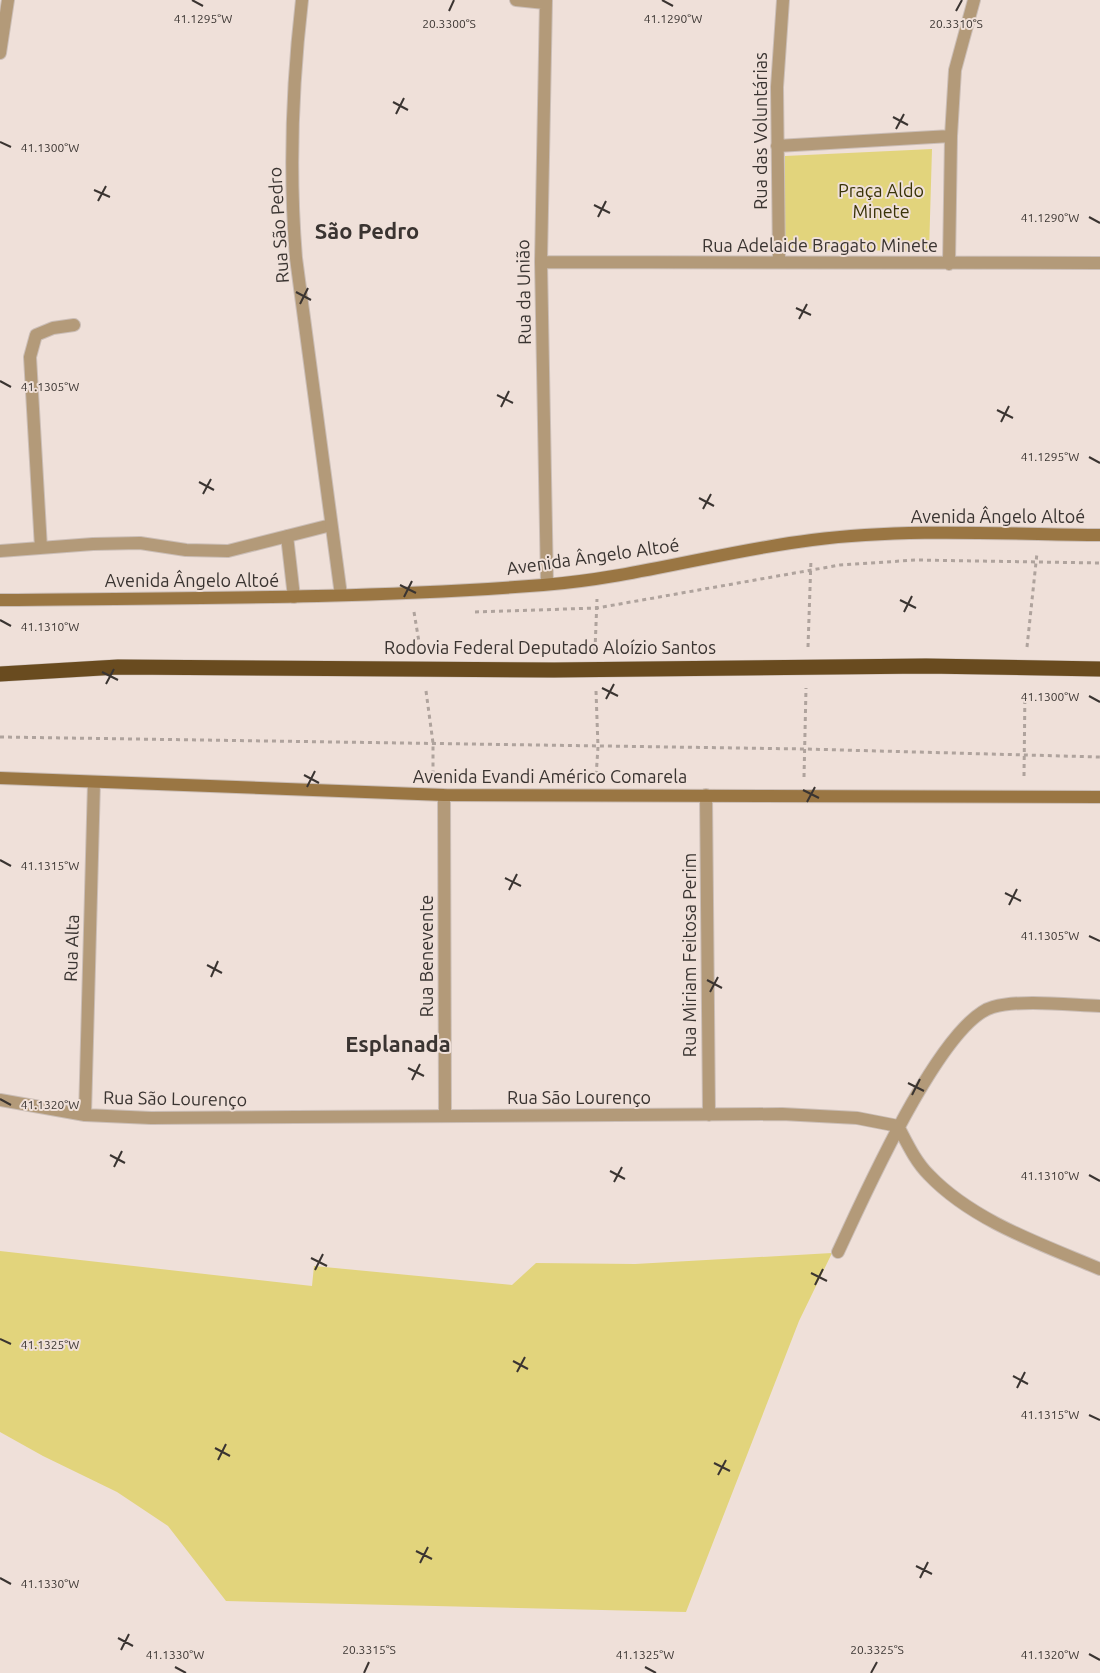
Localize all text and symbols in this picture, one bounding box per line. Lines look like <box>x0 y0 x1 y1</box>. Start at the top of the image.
text: 41.1295°W <box>174 12 232 25</box>
text: 41.1290°W <box>644 12 702 25</box>
text: 20.3300°S <box>422 17 476 30</box>
text: 20.3310°S <box>929 17 983 30</box>
street label: Rua das Voluntárias <box>750 52 770 210</box>
text: 41.1300°W <box>21 141 79 154</box>
street label: Rua São Pedro <box>264 166 292 284</box>
park label: Praça Aldo Minete <box>838 180 924 221</box>
text: 41.1290°W <box>1021 211 1079 224</box>
district label: São Pedro <box>315 218 419 243</box>
street label: Rua Adelaide Bragato Minete <box>702 235 938 255</box>
street label: Rua da União <box>512 239 534 345</box>
text: 41.1305°W <box>21 380 79 393</box>
text: 41.1295°W <box>1021 450 1079 463</box>
street label: Avenida Ângelo Altoé <box>911 505 1085 526</box>
street label: Avenida Ângelo Altoé <box>505 533 681 578</box>
street label: Avenida Ângelo Altoé <box>105 569 279 590</box>
text: 41.1310°W <box>21 620 79 633</box>
street label: Rodovia Federal Deputado Aloízio Santos <box>384 637 716 657</box>
text: 41.1300°W <box>1021 690 1079 703</box>
street label: Avenida Evandi Américo Comarela <box>413 766 687 786</box>
street label: Rua Miriam Feitosa Perim <box>679 853 699 1057</box>
text: 41.1315°W <box>21 859 79 872</box>
street label: Rua Benevente <box>416 895 436 1017</box>
street label: Rua Alta <box>60 914 82 982</box>
text: 41.1305°W <box>1021 929 1079 942</box>
district label: Esplanada <box>345 1031 451 1056</box>
street label: Rua São Lourenço <box>103 1087 247 1109</box>
street label: Rua São Lourenço <box>507 1087 651 1107</box>
text: 41.1320°W <box>21 1098 79 1111</box>
text: 41.1310°W <box>1021 1169 1079 1182</box>
text: 41.1325°W <box>21 1338 79 1351</box>
text: 41.1315°W <box>1021 1408 1079 1421</box>
text: 41.1330°W <box>21 1577 79 1590</box>
text: 20.3315°S <box>342 1643 396 1656</box>
text: 20.3325°S <box>850 1643 904 1656</box>
text: 41.1330°W <box>146 1648 204 1661</box>
text: 41.1325°W <box>616 1648 674 1661</box>
text: 41.1320°W <box>1021 1648 1079 1661</box>

